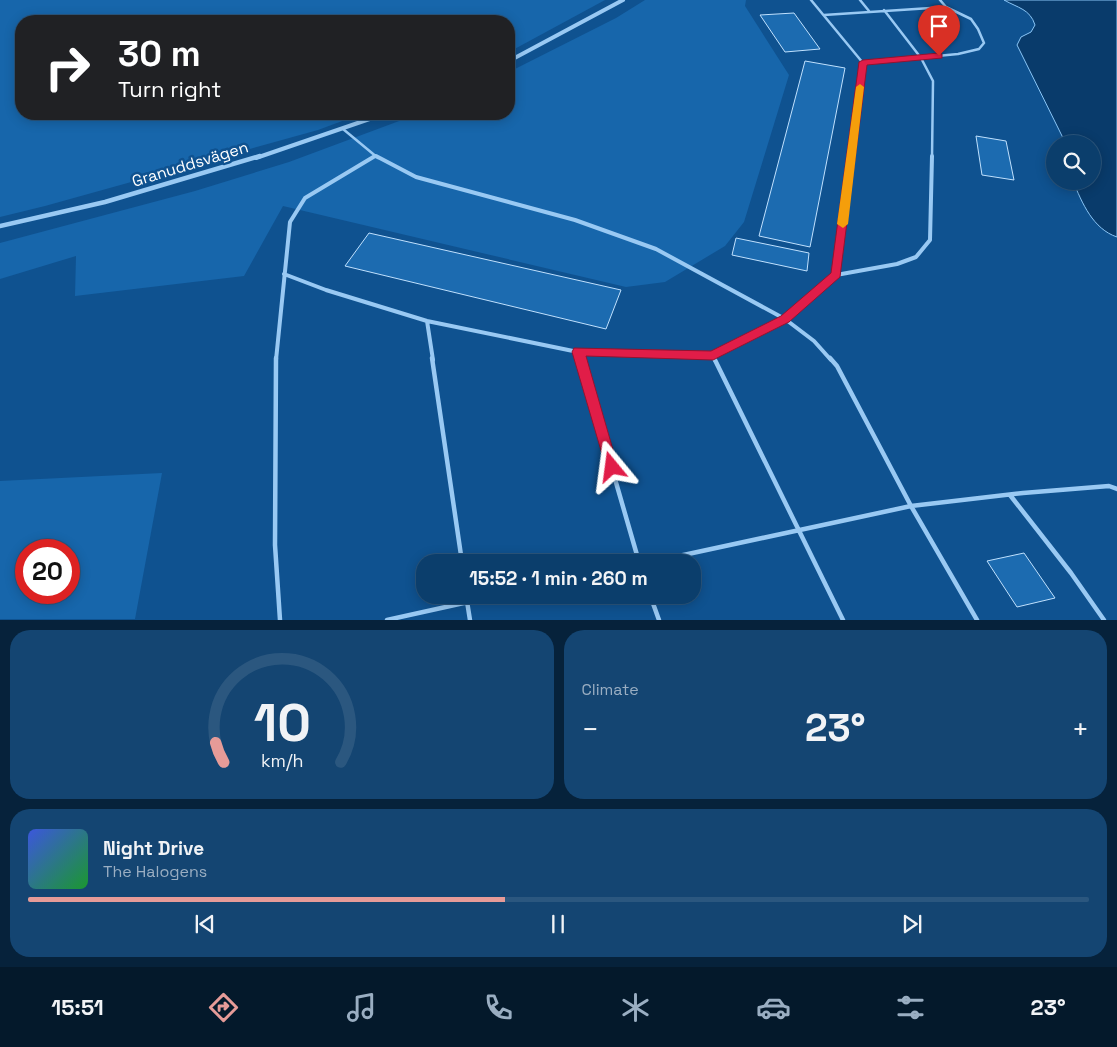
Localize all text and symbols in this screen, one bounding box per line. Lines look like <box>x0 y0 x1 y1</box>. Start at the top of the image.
pin <box>918 5 960 56</box>
icon: arrive <box>925 12 953 40</box>
text: 30 m <box>118 32 201 76</box>
icon: right <box>35 35 100 100</box>
text: Turn right <box>118 75 221 103</box>
map controls <box>1046 135 1101 190</box>
button: search <box>1046 135 1101 190</box>
street label: Granuddsvägen <box>129 136 251 192</box>
position arrow <box>585 440 637 492</box>
speed limit sign: 20 <box>15 539 80 604</box>
text: 15:52 · 1 min · 260 m <box>469 566 648 591</box>
text: Climate <box>582 679 639 700</box>
text: 10 <box>253 690 310 756</box>
text: 23° <box>805 704 866 752</box>
text: − <box>582 711 599 747</box>
text: + <box>1072 711 1089 747</box>
text: km/h <box>260 749 303 772</box>
text: Night Drive <box>103 836 204 861</box>
text: The Halogens <box>103 861 207 882</box>
icon: previous <box>191 910 219 938</box>
icon: pause <box>544 910 572 938</box>
icon: next <box>898 910 926 938</box>
icon: directions <box>206 990 241 1025</box>
icon: music <box>344 990 379 1025</box>
icon: phone <box>481 990 516 1025</box>
icon: climate <box>618 990 653 1025</box>
icon: car <box>756 990 791 1025</box>
icon: filters <box>893 990 928 1025</box>
text: 15:51 <box>51 993 104 1021</box>
text: 23° <box>1031 993 1066 1021</box>

